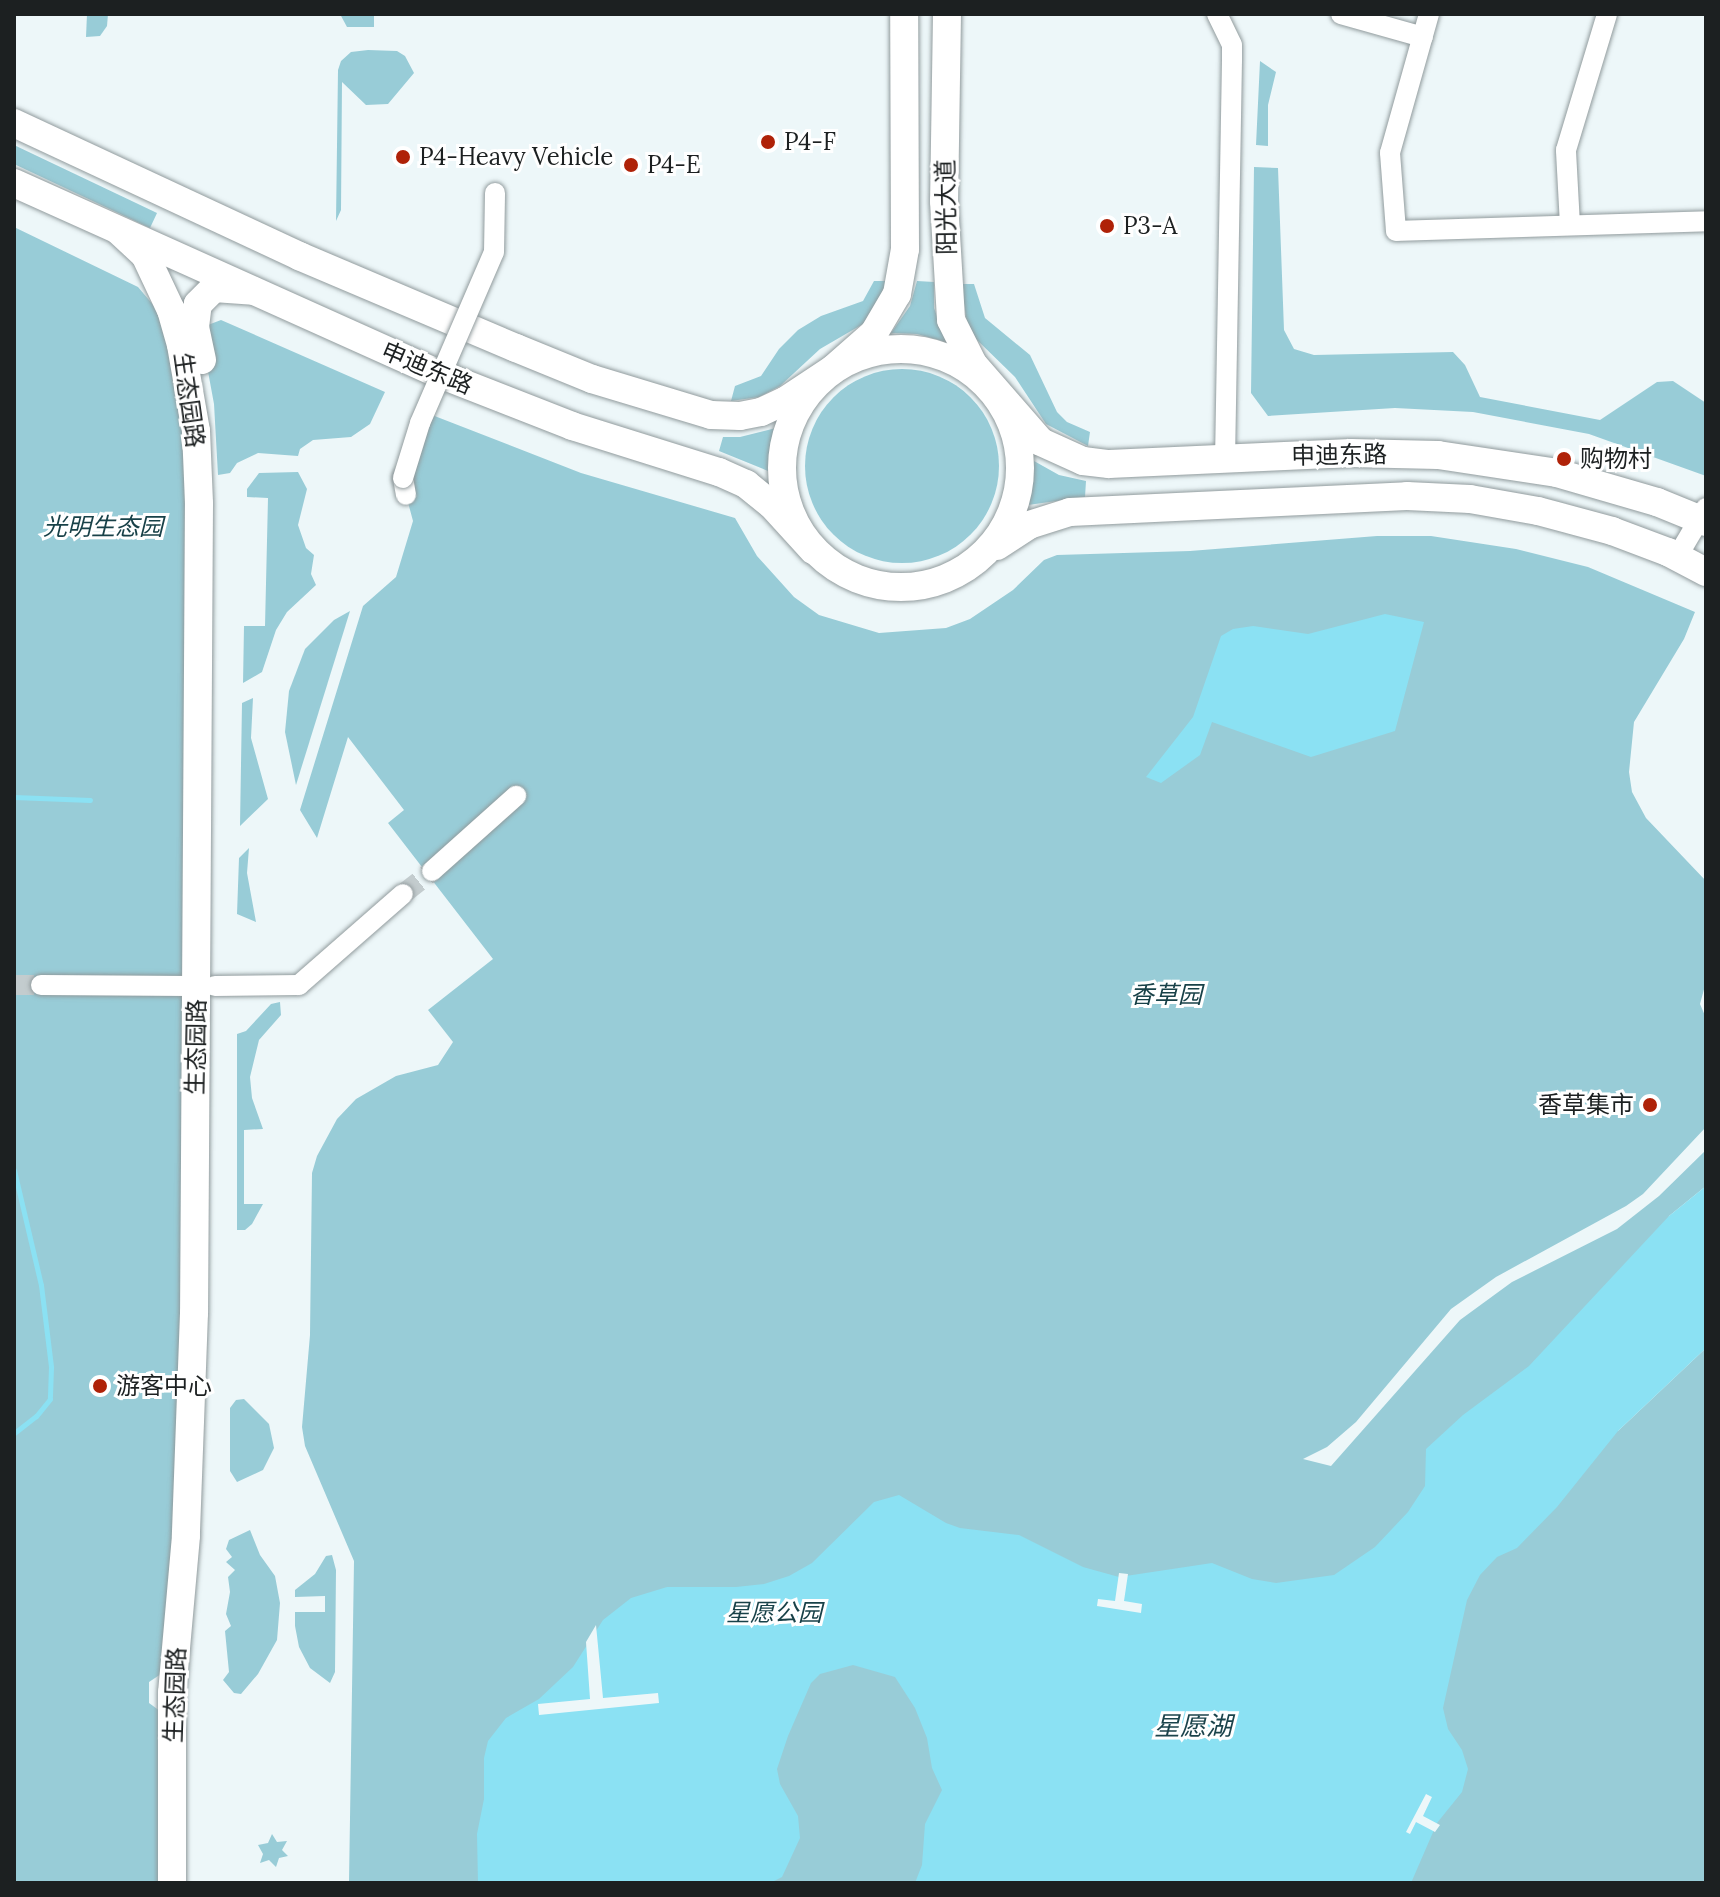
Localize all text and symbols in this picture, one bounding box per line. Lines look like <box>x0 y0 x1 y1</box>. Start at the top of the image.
place label: P4-F <box>784 128 836 156</box>
marker: P4-F <box>759 133 777 151</box>
place label: P4-Heavy Vehicle <box>419 143 613 171</box>
marker: P4-Heavy Vehicle <box>394 148 412 166</box>
place label: P4-E <box>647 151 701 179</box>
marker: P4-E <box>622 156 640 174</box>
street label: 阳光大道 <box>931 159 961 255</box>
place label: P3-A <box>1123 212 1177 240</box>
marker: P3-A <box>1098 217 1116 235</box>
street label: 申迪东路 <box>377 336 477 400</box>
street label: 生态园路 <box>168 350 210 450</box>
street label: 申迪东路 <box>1291 440 1387 470</box>
place label: 购物村 <box>1580 445 1652 473</box>
marker: 购物村 <box>1555 450 1573 468</box>
park label: 光明生态园 <box>43 513 163 541</box>
park label: 香草园 <box>1130 981 1202 1009</box>
street label: 生态园路 <box>181 999 211 1095</box>
place label: 香草集市 <box>1538 1091 1634 1119</box>
marker: 香草集市 <box>1641 1096 1659 1114</box>
place label: 游客中心 <box>116 1372 212 1400</box>
marker: 游客中心 <box>91 1377 109 1395</box>
park label: 星愿公园 <box>726 1599 822 1627</box>
street label: 生态园路 <box>159 1647 191 1743</box>
water label: 星愿湖 <box>1154 1710 1232 1742</box>

